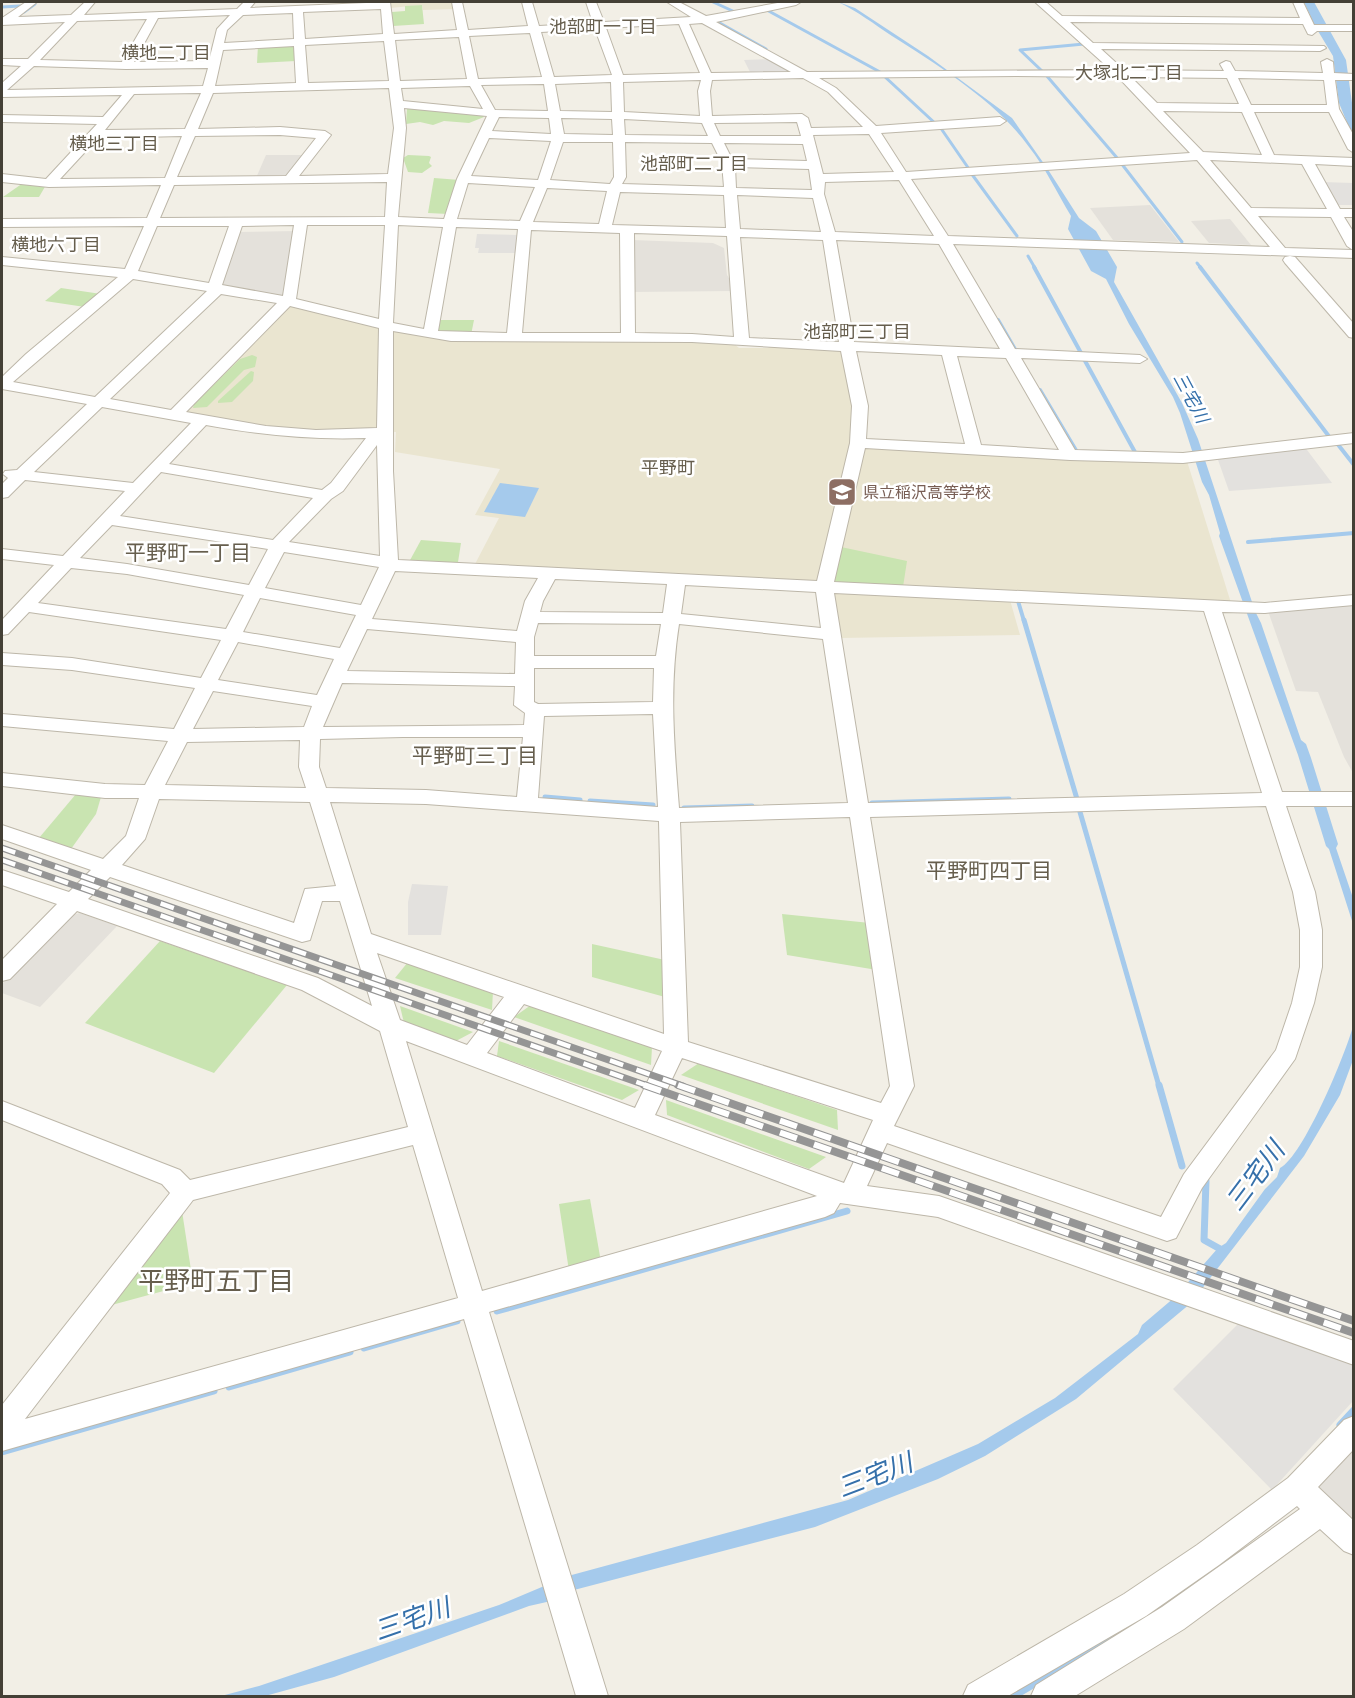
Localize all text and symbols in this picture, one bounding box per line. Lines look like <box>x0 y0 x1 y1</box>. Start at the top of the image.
district label: 池部町一丁目 <box>549 14 657 39</box>
district label: 横地二丁目 <box>121 40 211 65</box>
district label: 大塚北二丁目 <box>1075 60 1183 85</box>
district label: 横地三丁目 <box>69 131 159 156</box>
district label: 池部町二丁目 <box>640 151 748 176</box>
district label: 横地六丁目 <box>11 232 101 257</box>
district label: 池部町三丁目 <box>803 319 911 344</box>
water label: 三宅川 <box>1168 368 1216 429</box>
district label: 平野町 <box>641 455 695 480</box>
school or university icon: 県立稲沢高等学校 <box>826 476 858 508</box>
place label: 県立稲沢高等学校 <box>863 481 991 503</box>
district label: 平野町一丁目 <box>125 538 251 567</box>
district label: 平野町三丁目 <box>412 741 538 770</box>
district label: 平野町四丁目 <box>926 856 1052 885</box>
water label: 三宅川 <box>1217 1132 1294 1217</box>
district label: 平野町五丁目 <box>138 1263 294 1298</box>
water label: 三宅川 <box>832 1443 920 1505</box>
water label: 三宅川 <box>369 1588 457 1648</box>

